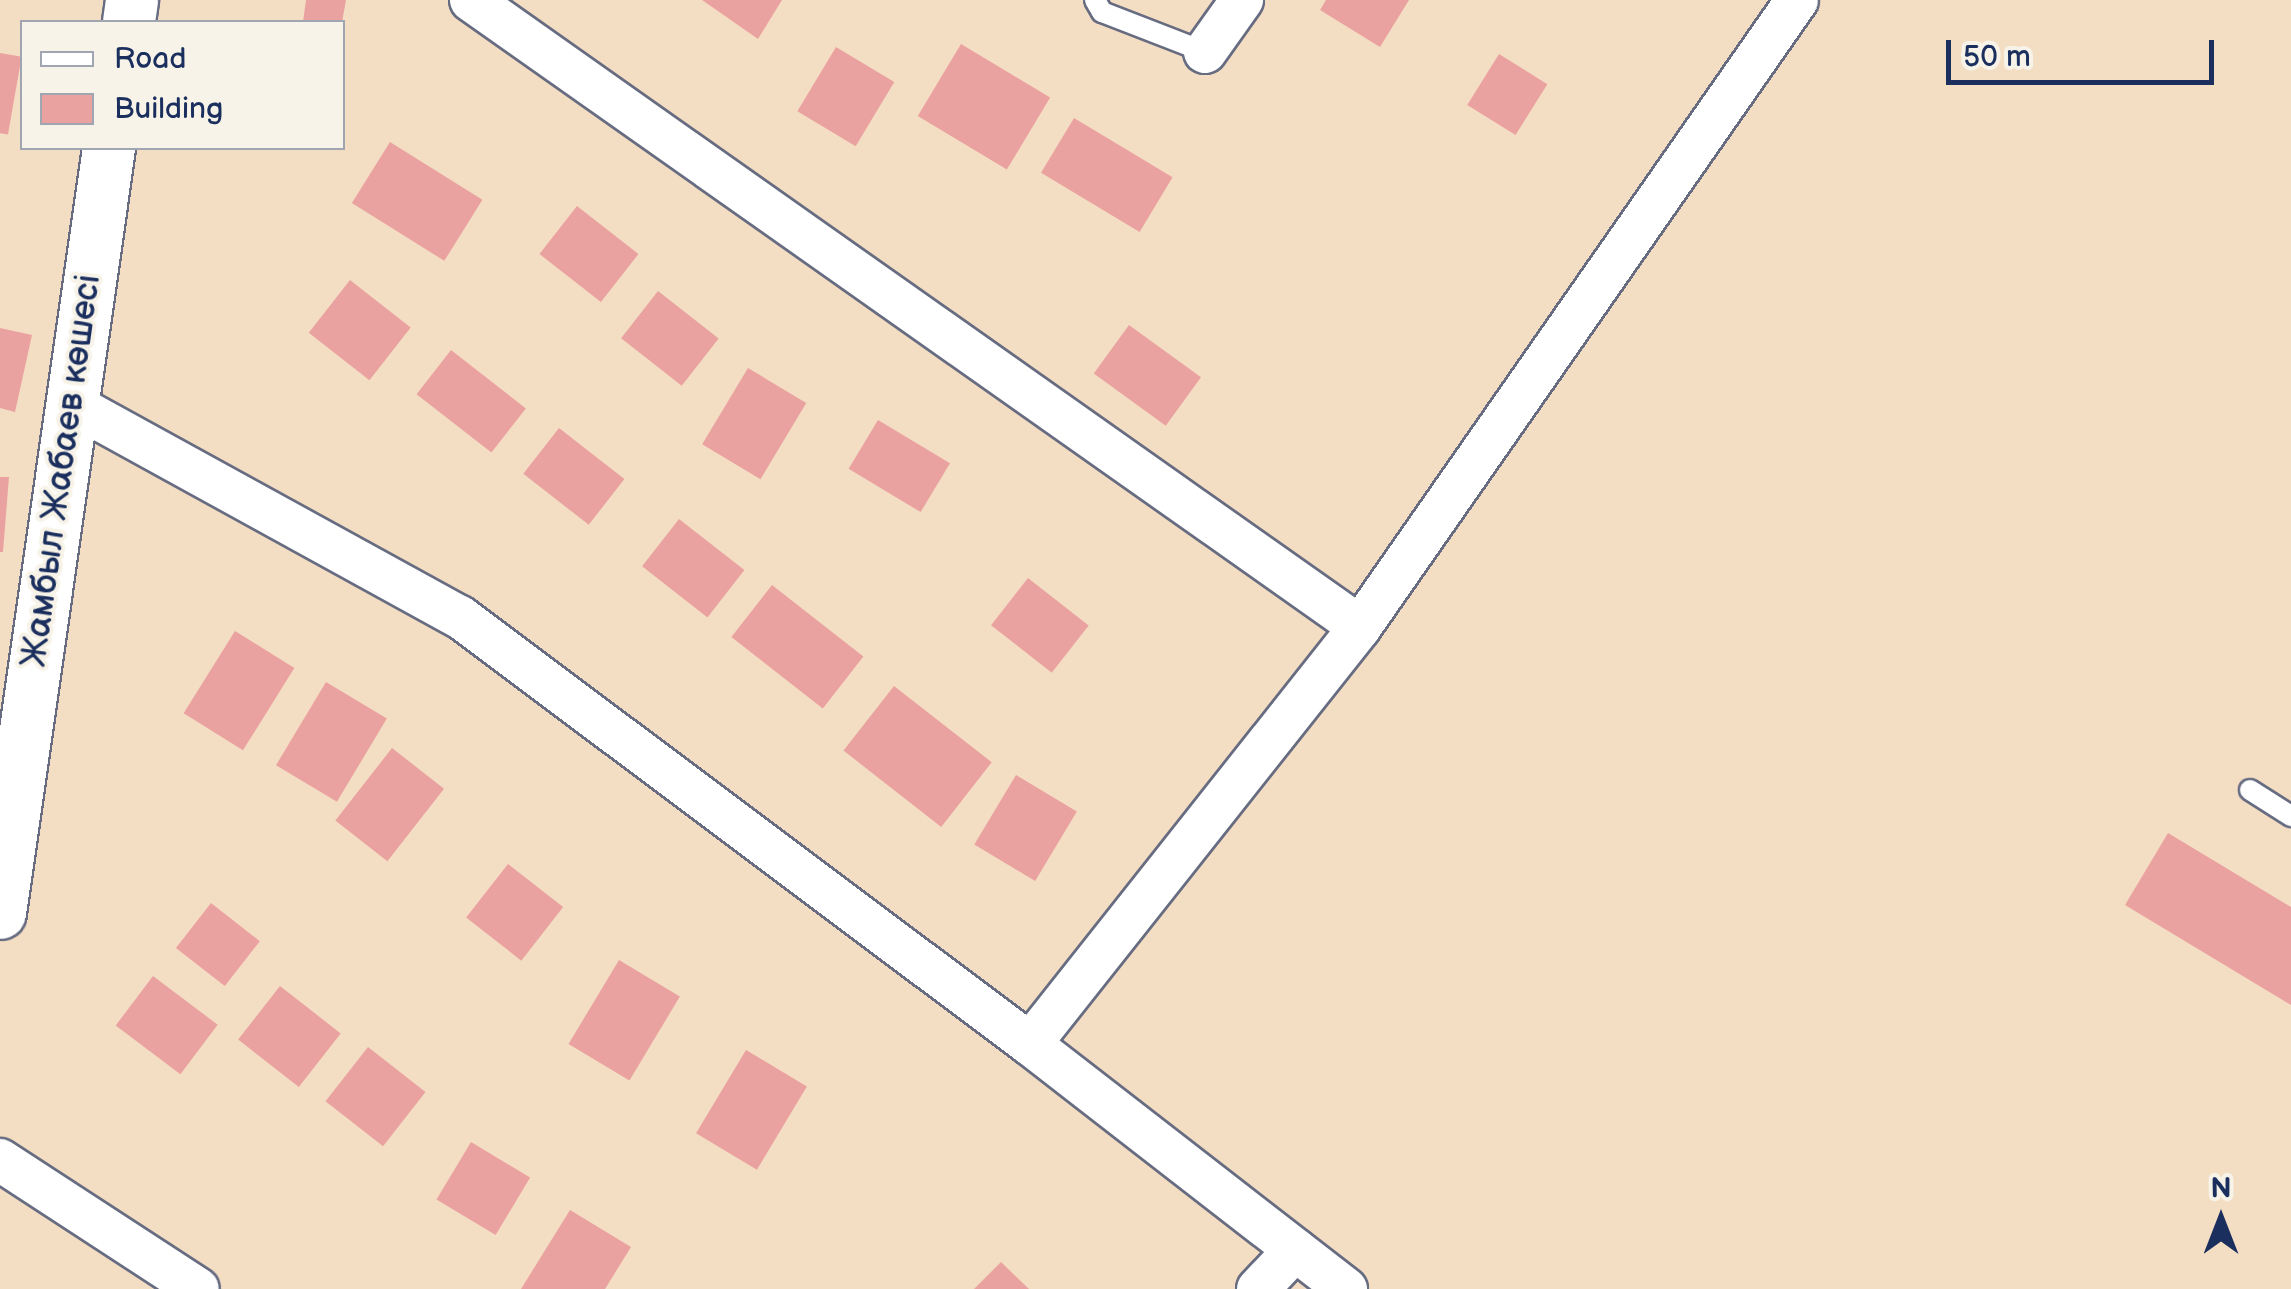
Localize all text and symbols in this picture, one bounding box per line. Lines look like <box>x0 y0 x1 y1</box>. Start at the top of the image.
legend <box>20 20 345 150</box>
scale bar <box>1951 20 2218 82</box>
text: 50 m <box>1963 39 2031 75</box>
text: Road <box>114 41 187 77</box>
text: Building <box>114 91 223 127</box>
street label: Жамбыл Жабаев көшесі <box>14 272 110 670</box>
north arrow <box>2171 1169 2271 1269</box>
text: N <box>2210 1172 2232 1205</box>

